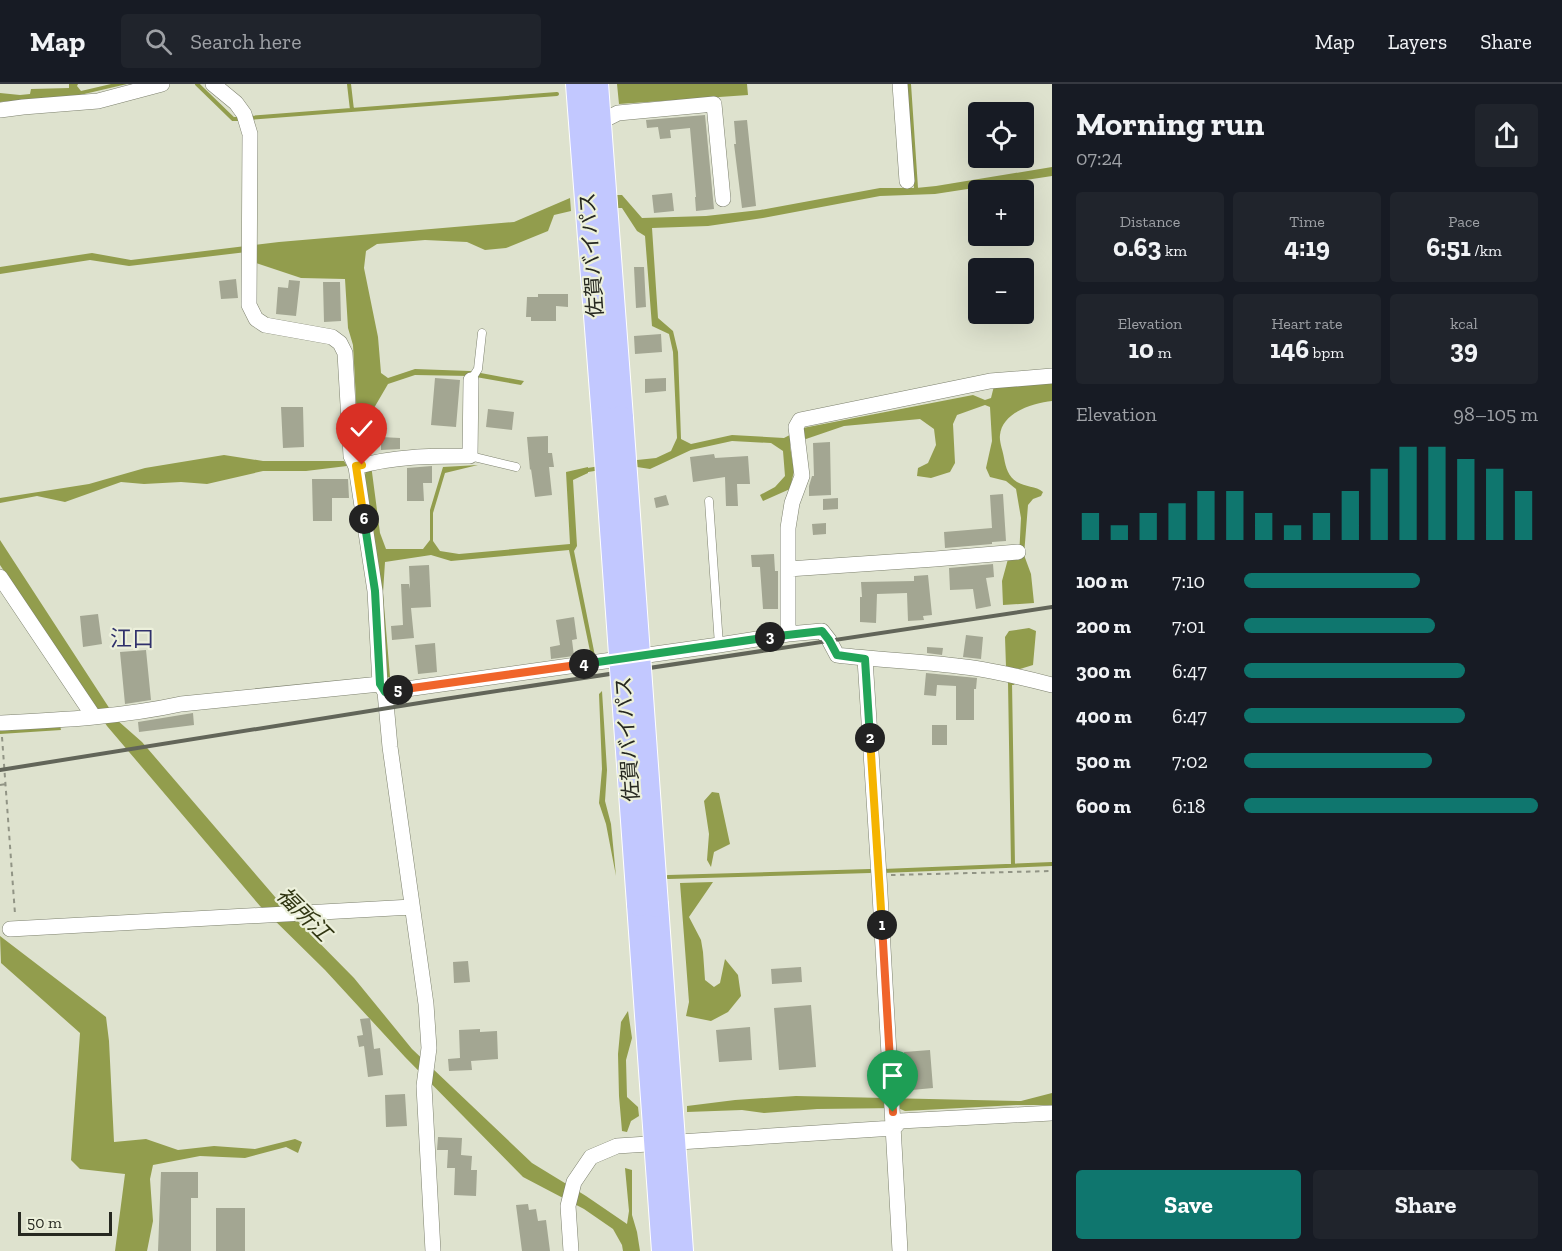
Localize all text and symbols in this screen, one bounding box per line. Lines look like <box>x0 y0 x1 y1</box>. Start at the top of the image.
search box <box>121 14 541 68</box>
text: Map <box>30 25 85 58</box>
icon: search <box>142 25 175 58</box>
text: Search here <box>190 28 302 55</box>
text: Map <box>1315 29 1355 54</box>
text: Layers <box>1388 29 1447 54</box>
text: Share <box>1480 29 1532 54</box>
map controls <box>968 102 1034 324</box>
button: locate <box>968 102 1034 168</box>
text: Morning run <box>1076 104 1264 143</box>
button: share <box>1475 104 1538 167</box>
text: 07:24 <box>1076 146 1123 170</box>
button: + <box>968 180 1034 246</box>
street label: 佐賀バイパス <box>574 191 608 319</box>
text: Distance <box>1120 212 1180 231</box>
text: Time <box>1289 212 1325 231</box>
text: Pace <box>1448 212 1480 231</box>
text: 0.63 <box>1113 231 1161 263</box>
text: 4:19 <box>1284 231 1330 263</box>
text: 6:51 <box>1426 231 1471 263</box>
text: km <box>1161 241 1187 260</box>
text: /km <box>1471 241 1502 260</box>
button: − <box>968 258 1034 324</box>
text: Elevation <box>1118 314 1182 333</box>
text: Heart rate <box>1271 314 1343 333</box>
text: kcal <box>1450 314 1478 333</box>
text: 10 <box>1129 333 1154 365</box>
text: 146 <box>1270 333 1309 365</box>
text: 39 <box>1450 333 1478 365</box>
text: m <box>1154 343 1171 362</box>
text: bpm <box>1309 343 1344 362</box>
text: Elevation <box>1076 402 1157 426</box>
text: 98–105 m <box>1453 402 1538 426</box>
pin <box>336 403 387 465</box>
icon: check <box>345 412 378 445</box>
pin: 6 <box>349 504 379 534</box>
text: 6 <box>360 509 368 528</box>
text: 100 m <box>1076 569 1128 593</box>
text: 7:10 <box>1172 569 1205 593</box>
text: 200 m <box>1076 614 1131 638</box>
text: 7:01 <box>1172 614 1205 638</box>
pin: 3 <box>755 622 785 652</box>
district label: 江口 <box>110 625 154 652</box>
text: 3 <box>766 627 774 646</box>
pin: 4 <box>569 649 599 679</box>
text: 4 <box>579 654 589 673</box>
text: 300 m <box>1076 659 1131 683</box>
text: 6:47 <box>1172 659 1207 683</box>
pin: 5 <box>383 675 413 705</box>
street label: 佐賀バイパス <box>610 675 644 803</box>
text: 5 <box>394 680 402 699</box>
text: 400 m <box>1076 704 1132 728</box>
text: 6:47 <box>1172 704 1207 728</box>
pin: 2 <box>855 723 885 753</box>
text: 2 <box>866 728 874 747</box>
text: 500 m <box>1076 749 1131 773</box>
text: 7:02 <box>1172 749 1208 773</box>
text: 600 m <box>1076 794 1131 818</box>
text: 6:18 <box>1172 794 1206 818</box>
water label: 福所江 <box>271 881 338 948</box>
pin: 1 <box>867 910 897 940</box>
text: 1 <box>879 915 885 934</box>
pin <box>867 1050 918 1112</box>
icon: arrive <box>876 1059 909 1092</box>
button: Save <box>1076 1170 1301 1239</box>
button: Share <box>1313 1170 1538 1239</box>
scale bar <box>18 1209 112 1236</box>
text: 50 m <box>27 1213 62 1232</box>

